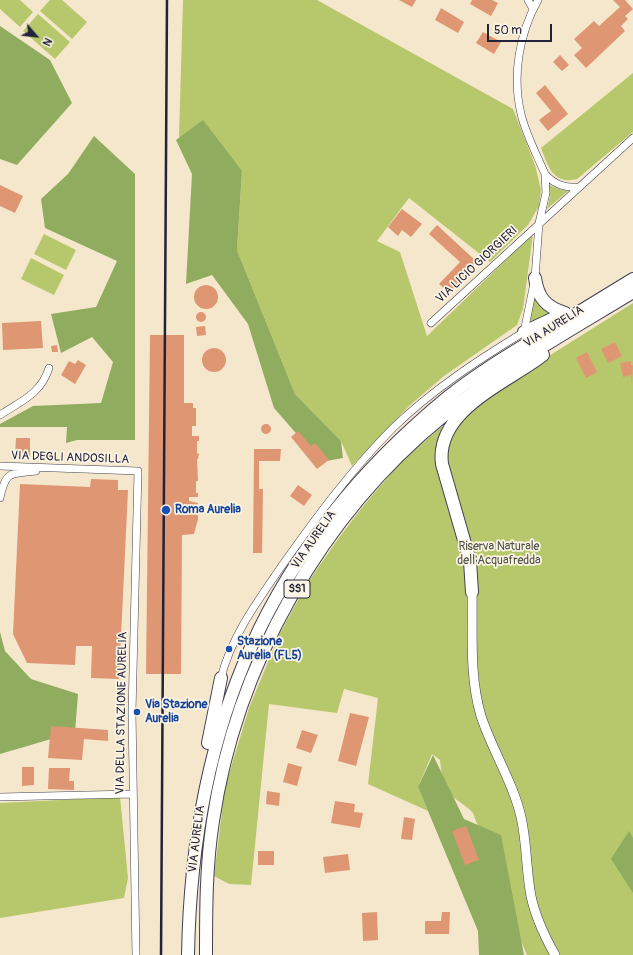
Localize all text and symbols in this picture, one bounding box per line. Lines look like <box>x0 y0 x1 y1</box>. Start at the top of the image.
north arrow <box>16 16 56 56</box>
scale bar <box>489 16 554 42</box>
text: 50 m <box>494 23 522 38</box>
text: N <box>40 36 55 48</box>
street label: VIA LICIO GIORGIERI <box>433 224 521 306</box>
street label: VIA AURELIA <box>521 303 587 351</box>
street label: VIA DEGLI ANDOSILLA <box>11 449 129 467</box>
place label: Roma Aurelia <box>175 503 241 517</box>
marker: Roma Aurelia <box>160 504 172 516</box>
street label: VIA AURELIA <box>289 508 339 572</box>
park label: Riserva Naturale dell'Acquafredda <box>457 540 541 568</box>
road number: SS1 <box>284 580 310 598</box>
street label: VIA DELLA STAZIONE AURELIA <box>113 632 131 794</box>
place label: Stazione Aurelia (FL5) <box>237 635 302 663</box>
marker: Stazione Aurelia (FL5) <box>224 644 234 654</box>
place label: Via Stazione Aurelia <box>145 698 207 726</box>
marker: Via Stazione Aurelia <box>132 707 142 717</box>
street label: VIA AURELIA <box>186 804 208 874</box>

